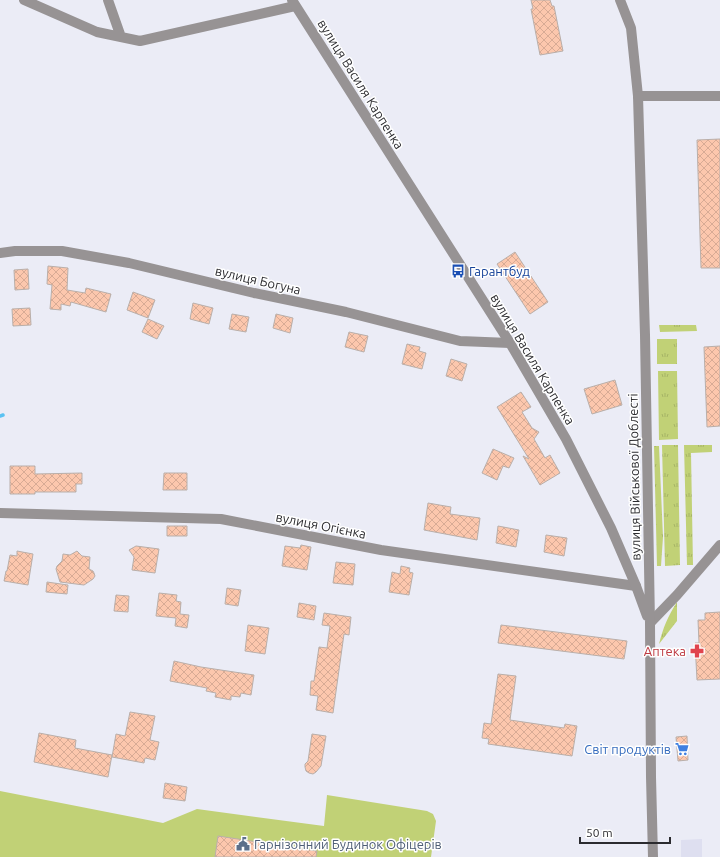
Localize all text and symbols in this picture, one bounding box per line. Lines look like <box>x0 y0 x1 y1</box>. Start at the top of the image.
street label: вулиця Василя Карпенка <box>315 17 407 151</box>
street label: вулиця Богуна <box>214 263 302 297</box>
bus stop icon: Гарантбуд <box>450 263 466 279</box>
place label: Гарантбуд <box>469 264 530 278</box>
street label: вулиця Василя Карпенка <box>488 291 578 427</box>
street label: вулиця Військової Доблесті <box>626 393 642 561</box>
street label: вулиця Огієнка <box>275 509 367 541</box>
pharmacy icon: Аптека <box>689 643 705 659</box>
place label: Аптека <box>644 644 686 658</box>
supermarket icon: Світ продуктів <box>674 741 690 757</box>
place label: Світ продуктів <box>584 742 671 756</box>
scale bar <box>580 819 670 845</box>
text: 50 m <box>586 826 613 839</box>
public building icon: Гарнізонний Будинок Офіцерів <box>235 836 251 852</box>
place label: Гарнізонний Будинок Офіцерів <box>254 837 442 851</box>

